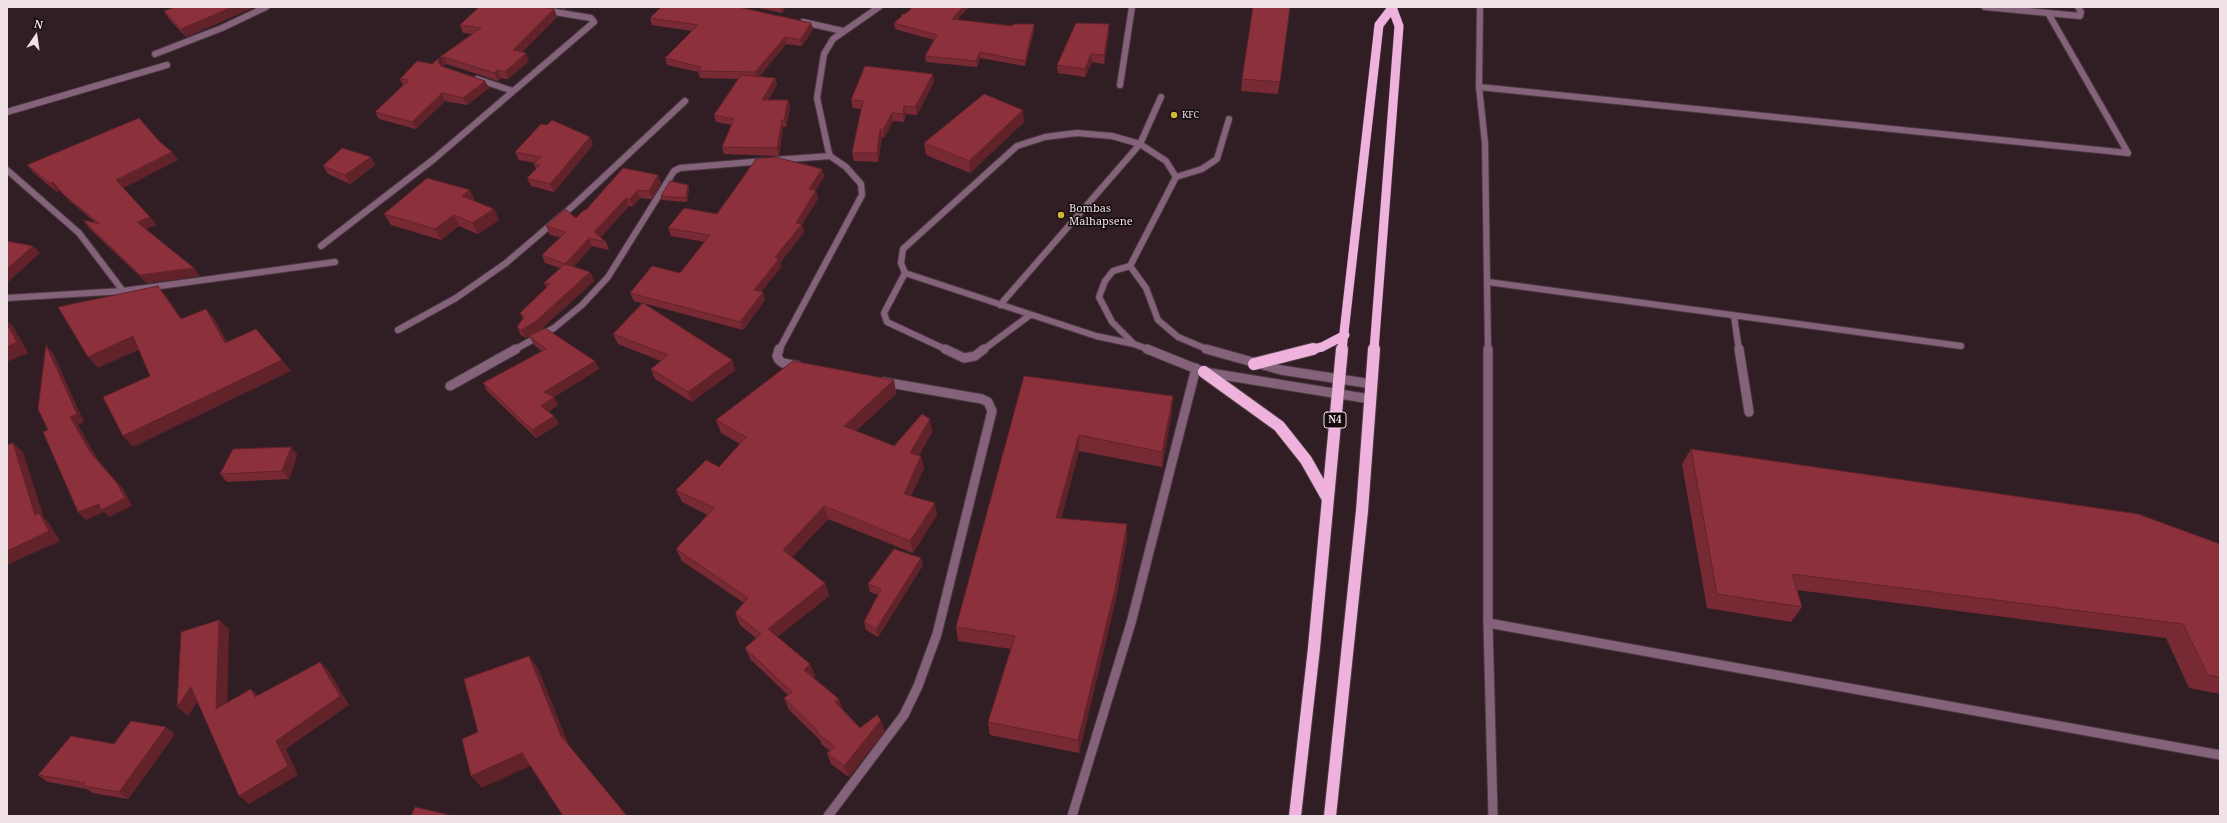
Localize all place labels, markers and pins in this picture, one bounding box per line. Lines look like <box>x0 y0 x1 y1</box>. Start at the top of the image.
marker: KFC <box>1169 110 1179 120</box>
place label: KFC <box>1182 110 1199 120</box>
place label: Bombas Malhapsene <box>1069 202 1133 228</box>
marker: Bombas Malhapsene <box>1056 210 1066 220</box>

